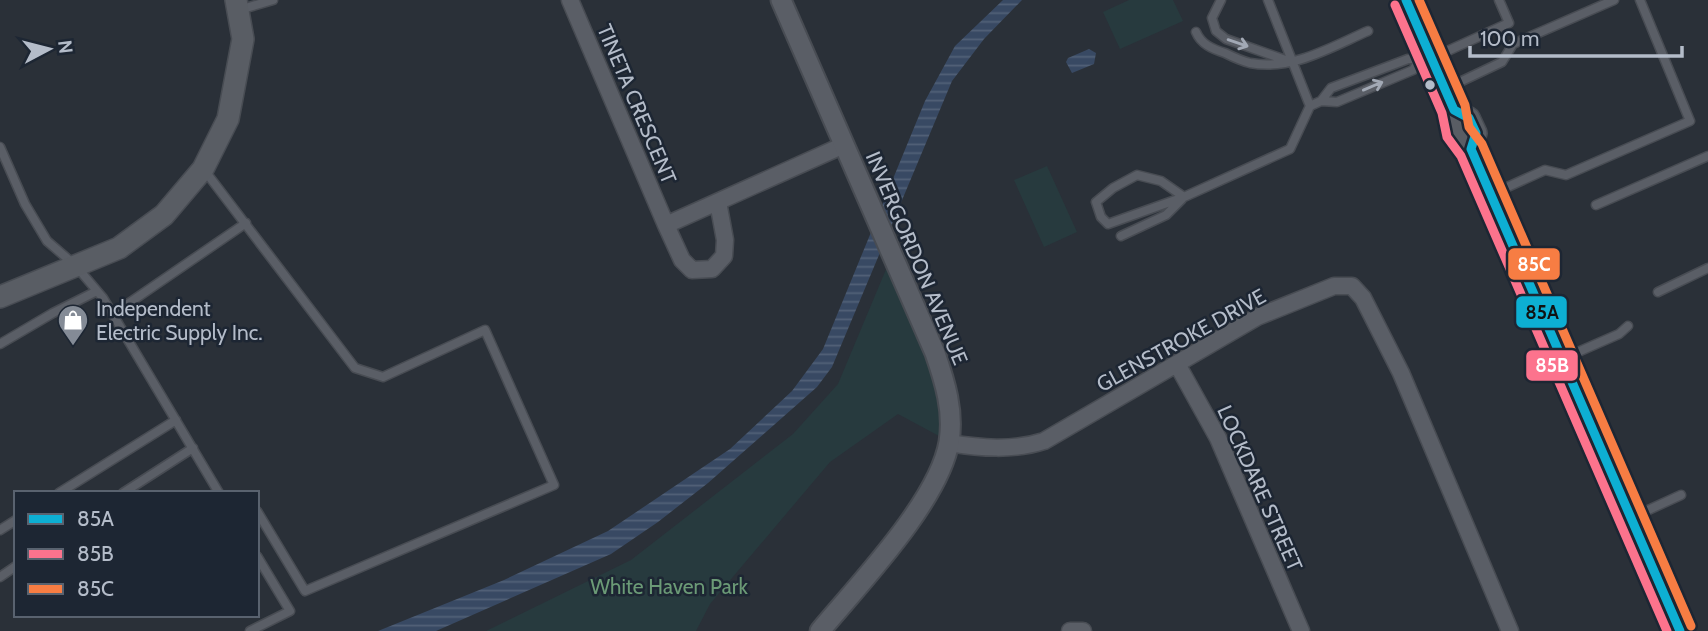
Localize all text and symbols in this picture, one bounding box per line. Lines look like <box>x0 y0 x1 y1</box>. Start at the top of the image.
north arrow <box>14 14 84 84</box>
scale bar <box>1470 14 1682 58</box>
street label: TINETA CRESCENT <box>592 21 682 187</box>
text: 100 m <box>1480 26 1539 51</box>
one-way arrow <box>1226 38 1248 50</box>
text: N <box>53 39 78 55</box>
unlabelled marker <box>1423 78 1437 92</box>
one-way arrow <box>1362 79 1384 92</box>
street label: INVERGORDON AVENUE <box>861 148 973 368</box>
line badge: 85C <box>1507 247 1561 281</box>
text: 85C <box>1517 253 1551 276</box>
street label: GLENSTROKE DRIVE <box>1092 283 1270 397</box>
line badge: 85A <box>1515 295 1568 329</box>
place label: Independent Electric Supply Inc. <box>96 296 263 345</box>
text: 85A <box>1525 301 1559 324</box>
shop icon: Independent Electric Supply Inc. <box>56 303 90 347</box>
line badge: 85B <box>1525 349 1579 382</box>
text: 85B <box>1535 354 1569 377</box>
street label: LOCKDARE STREET <box>1212 401 1308 575</box>
legend <box>14 491 259 617</box>
text: 85A <box>77 506 114 531</box>
text: 85B <box>77 541 114 566</box>
park label: White Haven Park <box>590 574 748 599</box>
text: 85C <box>77 576 114 601</box>

